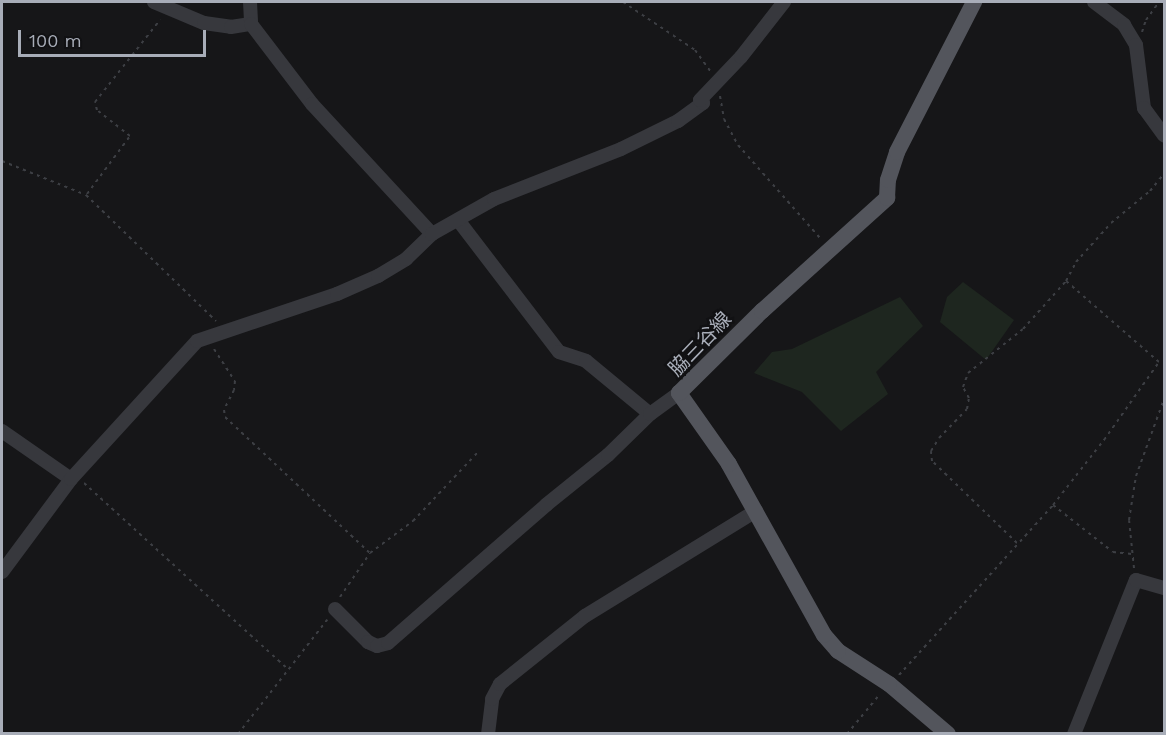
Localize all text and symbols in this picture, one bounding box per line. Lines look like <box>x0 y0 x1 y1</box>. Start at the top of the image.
scale bar <box>21 18 208 56</box>
text: 100 m <box>29 30 82 51</box>
street label: 脇三谷線 <box>664 307 736 381</box>

